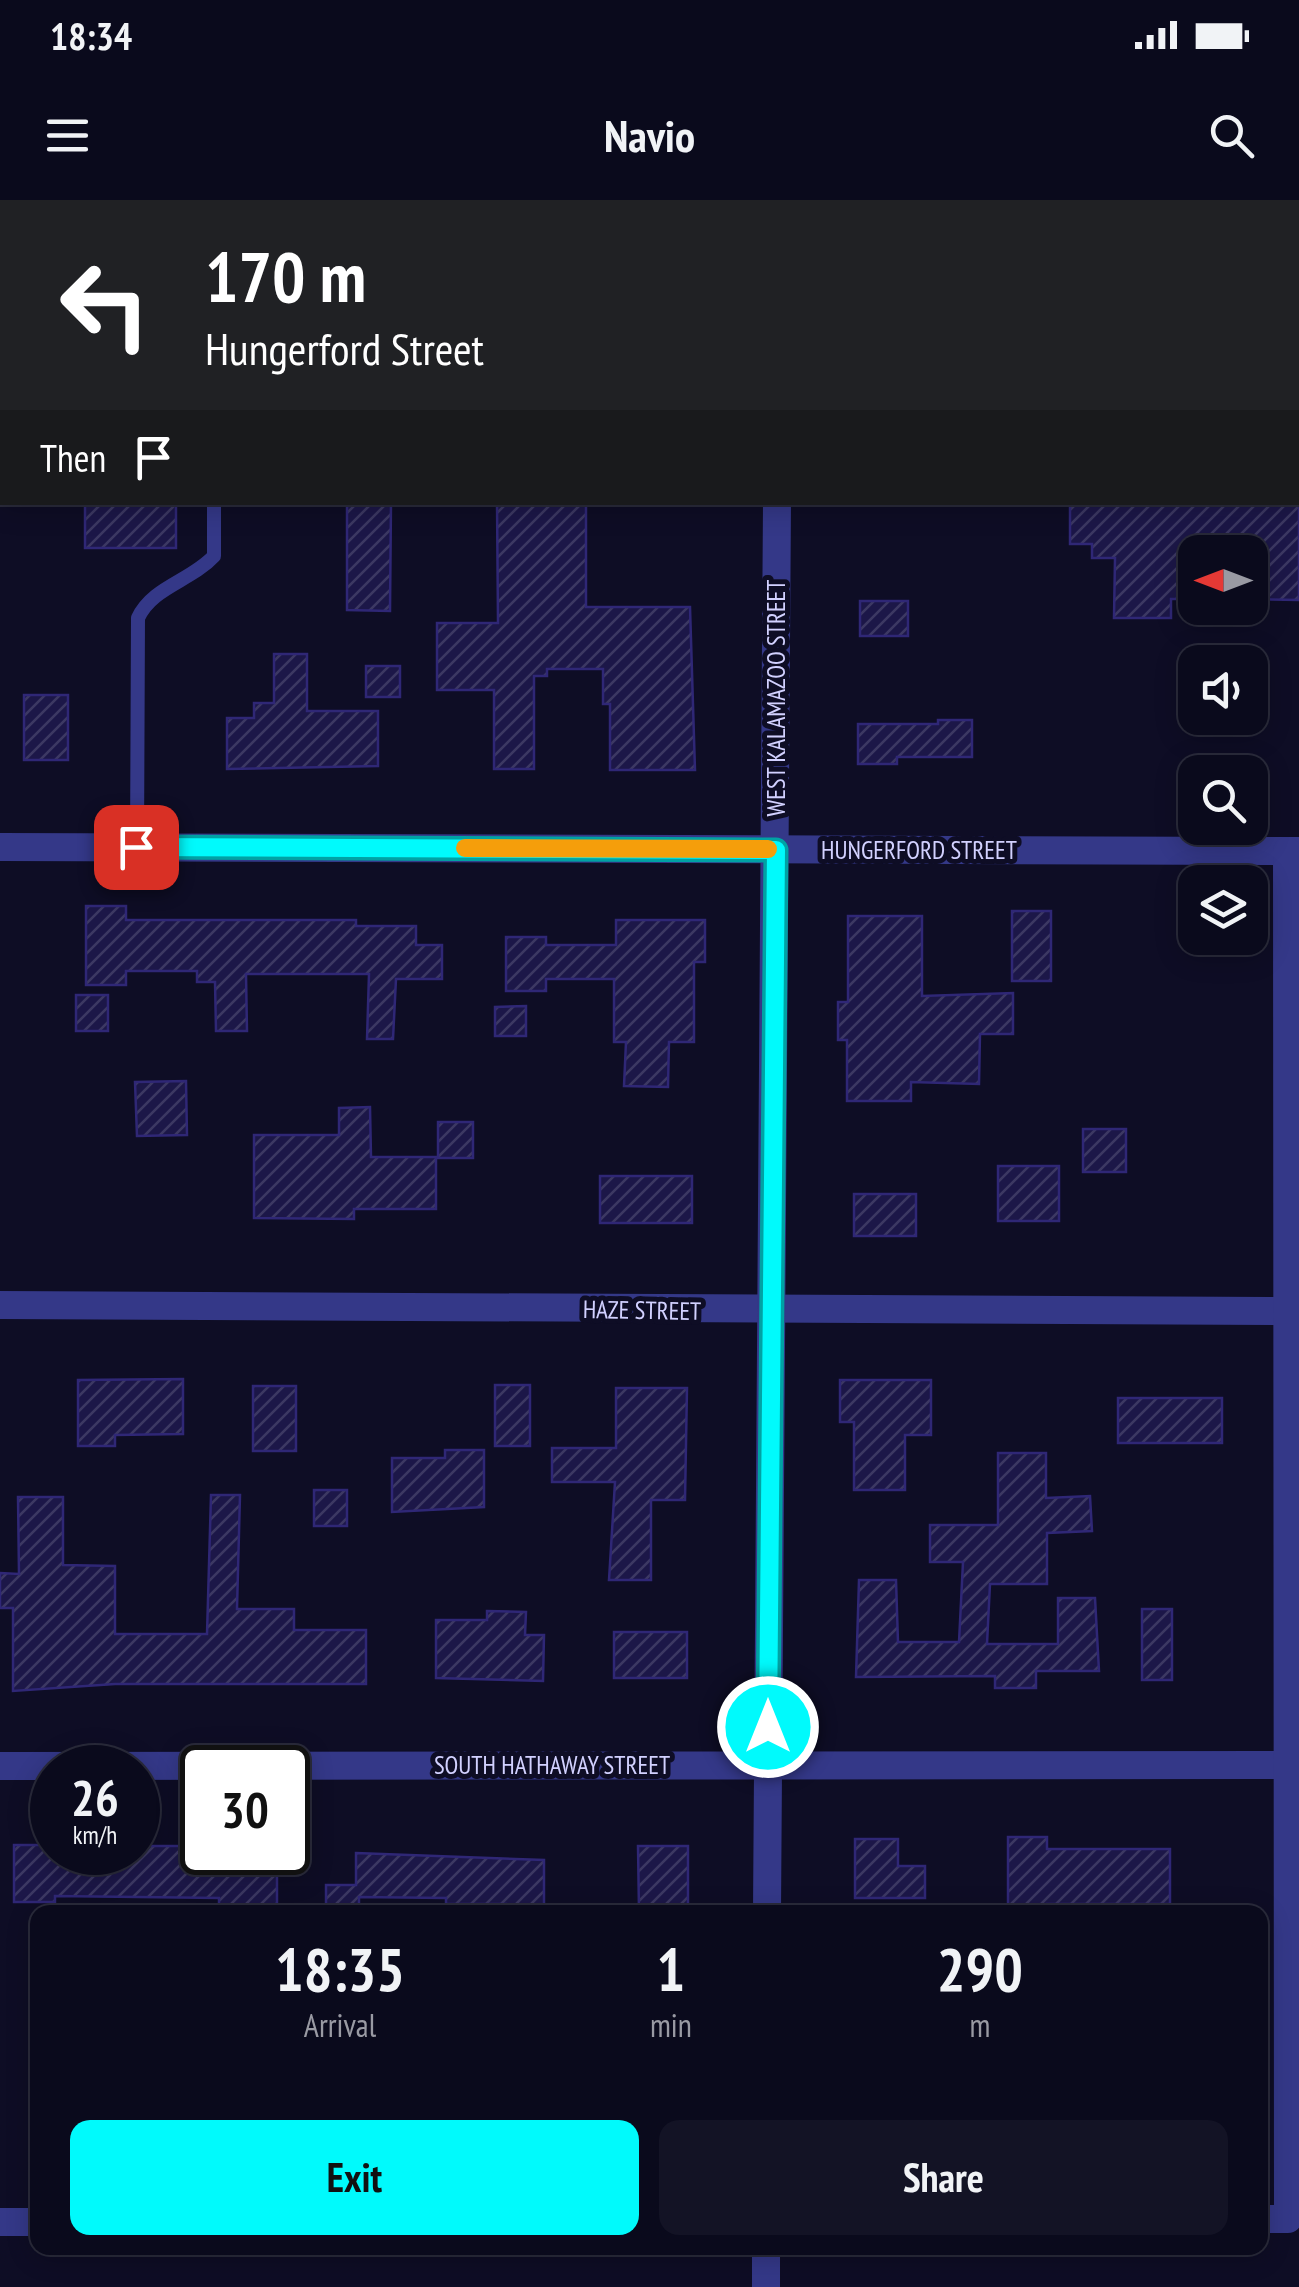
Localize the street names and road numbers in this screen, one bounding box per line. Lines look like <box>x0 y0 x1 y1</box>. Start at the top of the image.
street label: WEST KALAMAZOO STREET <box>760 579 792 817</box>
street label: HUNGERFORD STREET <box>821 834 1017 866</box>
street label: HAZE STREET <box>583 1293 701 1327</box>
street label: SOUTH HATHAWAY STREET <box>434 1749 670 1781</box>

